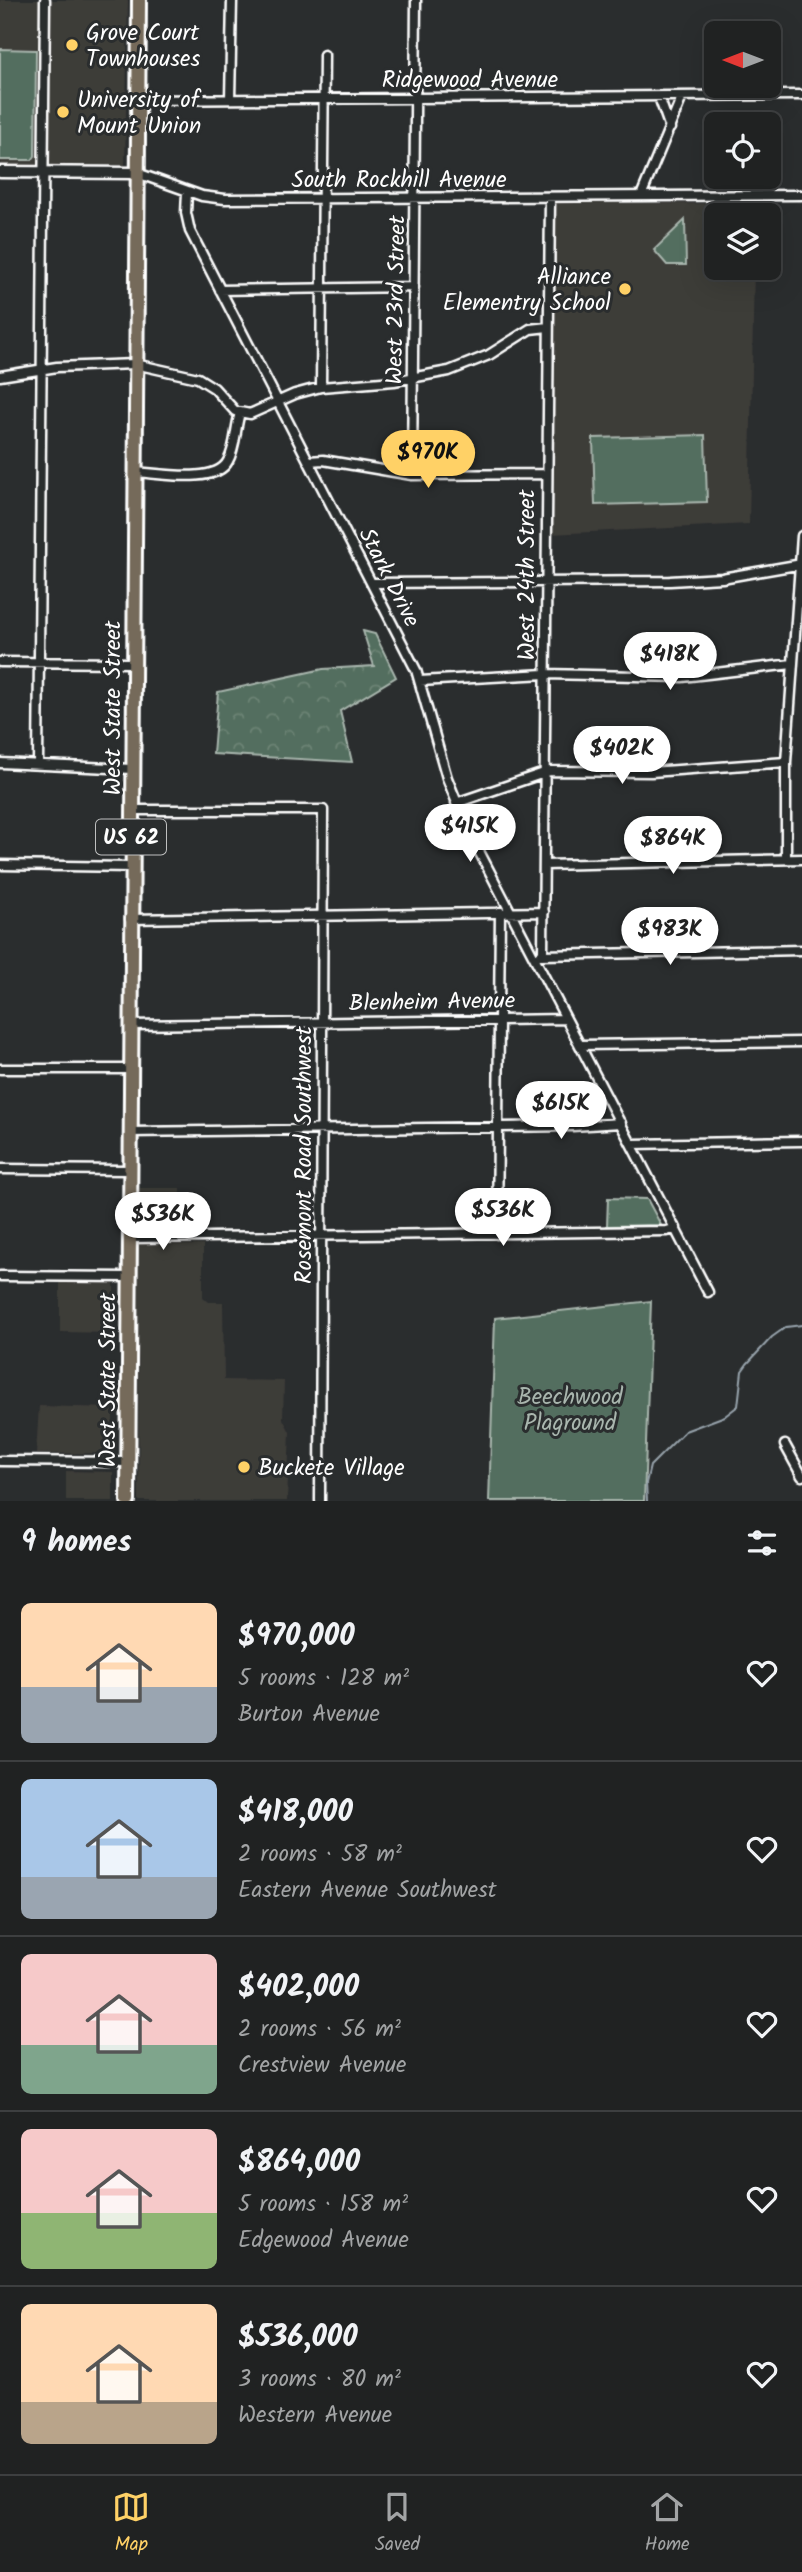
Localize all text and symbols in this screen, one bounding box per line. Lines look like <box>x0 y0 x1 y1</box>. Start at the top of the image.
place label: Grove Court Townhouses <box>86 16 200 78</box>
north arrow <box>704 21 780 98</box>
map controls <box>704 21 781 280</box>
marker: Grove Court Townhouses <box>64 37 80 53</box>
street label: Ridgewood Avenue <box>382 63 558 99</box>
place label: University of Mount Union <box>77 83 202 145</box>
marker: University of Mount Union <box>55 104 71 120</box>
button: locate <box>704 112 781 189</box>
street label: South Rockhill Avenue <box>291 163 507 199</box>
button: layers <box>704 203 781 280</box>
street label: West 23rd Street <box>378 214 416 385</box>
place label: Alliance Elementry School <box>443 260 611 322</box>
marker: Alliance Elementry School <box>617 281 633 297</box>
pin: $970K <box>379 430 477 490</box>
text: $970K <box>397 435 459 471</box>
street label: West 24th Street <box>510 488 546 661</box>
street label: Stark Drive <box>348 522 429 634</box>
street label: West State Street <box>96 619 132 795</box>
pin: $418K <box>621 632 719 692</box>
text: $418K <box>640 637 700 673</box>
pin: $402K <box>573 726 671 786</box>
text: $402K <box>589 731 655 767</box>
pin: $415K <box>421 804 519 864</box>
text: $415K <box>441 809 499 845</box>
pin: $864K <box>624 816 722 876</box>
road number: US 62 <box>96 820 166 854</box>
text: $864K <box>640 821 706 857</box>
pin: $983K <box>621 908 719 967</box>
text: $983K <box>637 912 703 948</box>
street label: Blenheim Avenue <box>349 984 515 1022</box>
street label: Rosemont Road Southwest <box>287 1025 323 1284</box>
pin: $615K <box>512 1082 610 1141</box>
text: $615K <box>532 1086 590 1122</box>
pin: $536K <box>454 1188 552 1248</box>
pin: $536K <box>114 1192 212 1252</box>
text: $536K <box>471 1193 535 1229</box>
text: $536K <box>131 1197 195 1233</box>
street label: West State Street <box>91 1291 127 1467</box>
park label: Beechwood Plaground <box>517 1380 623 1442</box>
place label: Buckete Village <box>258 1451 405 1487</box>
marker: Buckete Village <box>236 1459 252 1475</box>
text: 9 homes <box>21 1519 132 1567</box>
icon: filters <box>743 1524 781 1562</box>
text: $970,000 <box>238 1613 355 1661</box>
icon: home <box>77 1631 161 1715</box>
icon: heart <box>743 1654 781 1692</box>
text: 5 rooms · 128 m² <box>238 1661 409 1697</box>
text: Burton Avenue <box>238 1697 380 1733</box>
text: $418,000 <box>238 1789 353 1837</box>
icon: home <box>77 1807 161 1891</box>
icon: heart <box>743 1830 781 1868</box>
text: 2 rooms · 58 m² <box>238 1837 402 1873</box>
text: Eastern Avenue Southwest <box>238 1873 497 1909</box>
text: $402,000 <box>238 1964 359 2012</box>
icon: home <box>77 1982 161 2066</box>
icon: heart <box>743 2005 781 2043</box>
text: 2 rooms · 56 m² <box>238 2012 401 2048</box>
text: Crestview Avenue <box>238 2048 406 2084</box>
text: $864,000 <box>238 2139 360 2187</box>
icon: home <box>77 2157 161 2241</box>
icon: heart <box>743 2180 781 2218</box>
text: 5 rooms · 158 m² <box>238 2187 408 2223</box>
text: Edgewood Avenue <box>238 2223 409 2259</box>
text: $536,000 <box>238 2314 358 2362</box>
icon: home <box>77 2332 161 2416</box>
icon: heart <box>743 2355 781 2393</box>
text: 3 rooms · 80 m² <box>238 2362 401 2398</box>
text: Western Avenue <box>238 2398 392 2434</box>
tab: Map <box>112 2488 150 2560</box>
tab: Saved <box>375 2488 420 2560</box>
tab: Home <box>645 2488 690 2560</box>

